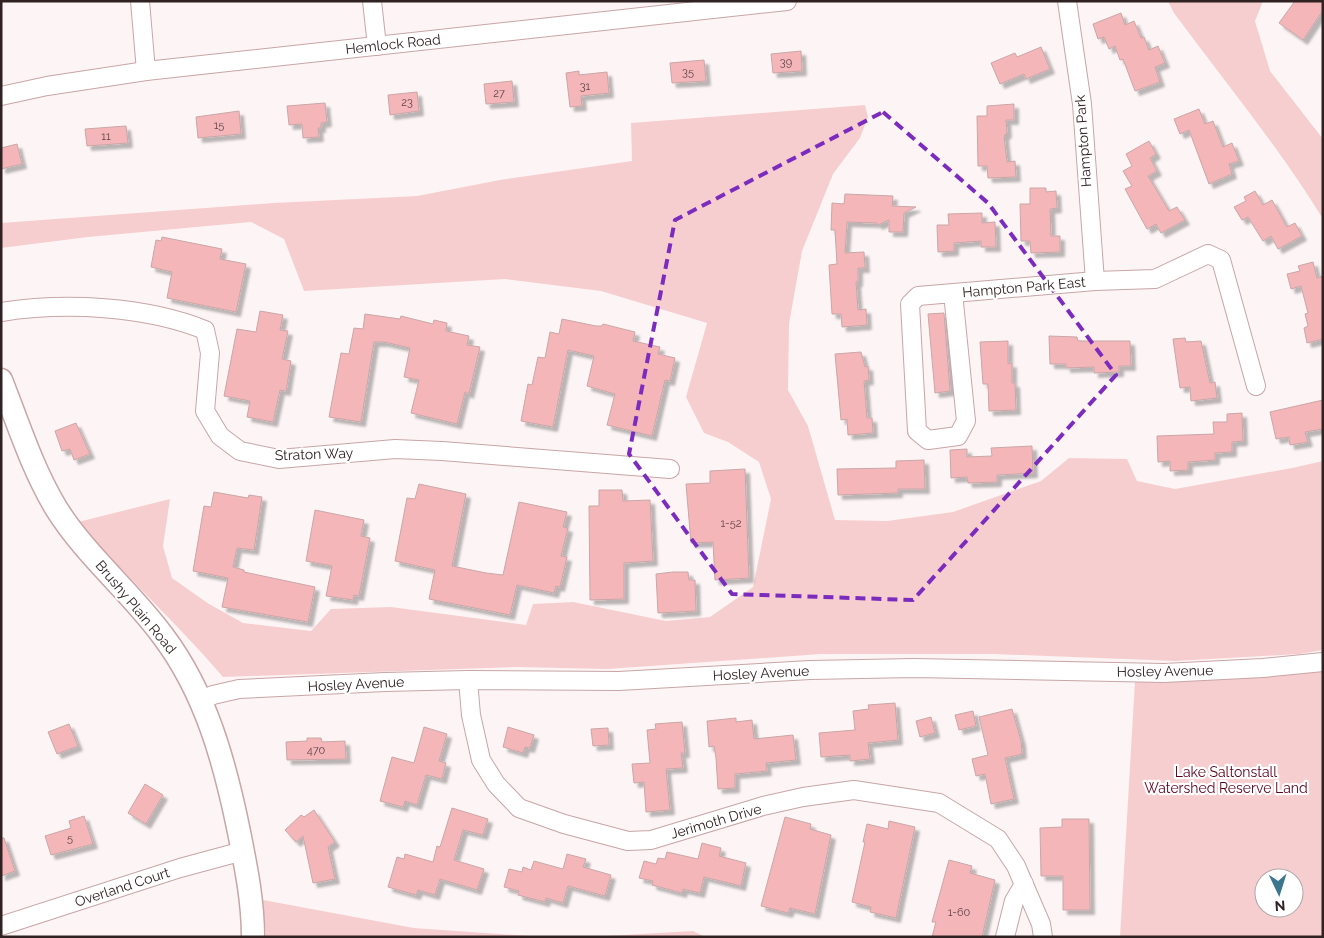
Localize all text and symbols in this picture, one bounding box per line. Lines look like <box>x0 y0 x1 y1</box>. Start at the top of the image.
street label: Hemlock Road <box>345 31 441 57</box>
house number: 39 <box>780 56 792 69</box>
house number: 35 <box>682 66 694 79</box>
house number: 31 <box>580 80 591 93</box>
house number: 27 <box>493 87 505 100</box>
street label: Hampton Park <box>1072 94 1094 188</box>
house number: 23 <box>401 96 413 109</box>
house number: 15 <box>214 119 224 132</box>
house number: 11 <box>101 130 111 143</box>
street label: Hampton Park East <box>962 274 1087 300</box>
street label: Straton Way <box>274 445 354 463</box>
house number: 1-52 <box>721 517 742 530</box>
street label: Brushy Plain Road <box>92 557 180 657</box>
street label: Hosley Avenue <box>712 662 810 684</box>
street label: Hosley Avenue <box>1117 662 1213 680</box>
street label: Hosley Avenue <box>307 673 405 695</box>
house number: 470 <box>307 744 326 757</box>
park label: Lake Saltonstall Watershed Reserve Land <box>1144 764 1308 796</box>
street label: Jerimoth Drive <box>669 800 763 842</box>
house number: 5 <box>67 832 73 845</box>
street label: Overland Court <box>73 864 172 910</box>
north arrow <box>1254 868 1304 918</box>
text: N <box>1274 898 1286 914</box>
house number: 1-60 <box>948 906 971 919</box>

